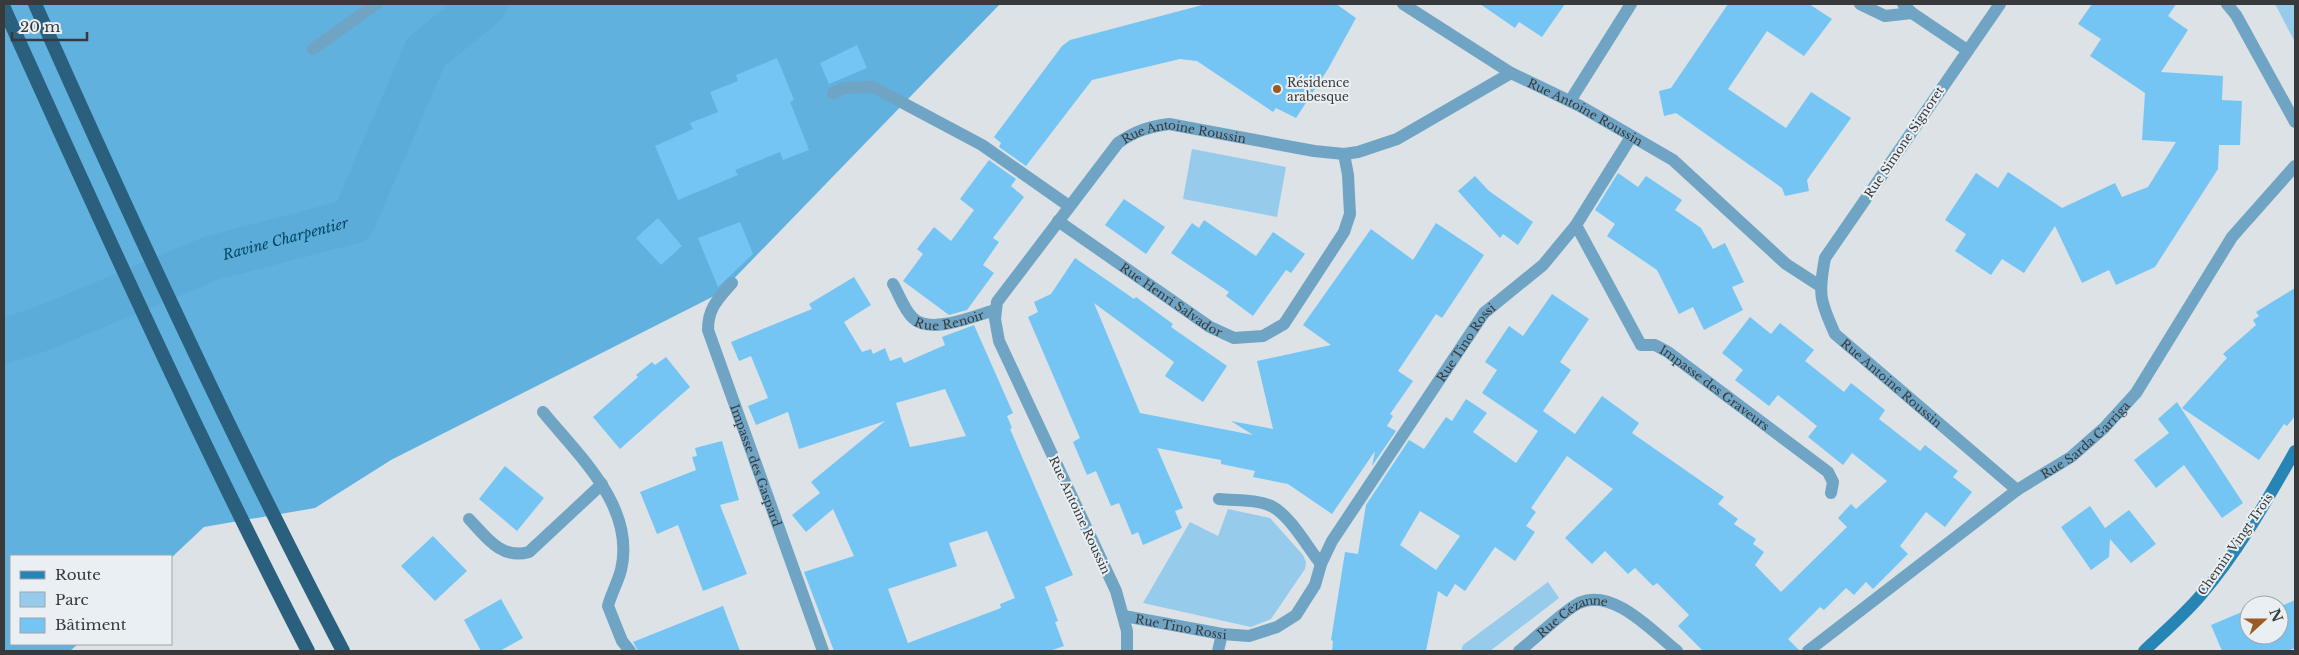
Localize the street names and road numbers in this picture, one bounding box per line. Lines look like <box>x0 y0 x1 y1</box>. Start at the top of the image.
street label: Rue Antoine Roussin <box>1525 75 1646 148</box>
street label: Rue Simone Signoret <box>1861 83 1947 201</box>
street label: Rue Antoine Roussin <box>1118 117 1248 146</box>
street label: Rue Henri Salvador <box>1117 259 1225 339</box>
street label: Rue Tino Rossi <box>1433 300 1498 384</box>
street label: Rue Renoir <box>912 306 986 333</box>
street label: Rue Antoine Roussin <box>1838 335 1945 430</box>
street label: Impasse des Graveurs <box>1657 342 1773 433</box>
street label: Rue Sarda Garriga <box>2038 397 2133 481</box>
street label: Impasse des Gaspard <box>728 402 785 528</box>
street label: Rue Antoine Roussin <box>1046 454 1114 576</box>
street label: Chemin Vingt Trois <box>2194 490 2276 598</box>
street label: Rue Cézanne <box>1533 592 1610 640</box>
street label: Rue Tino Rossi <box>1134 611 1227 642</box>

